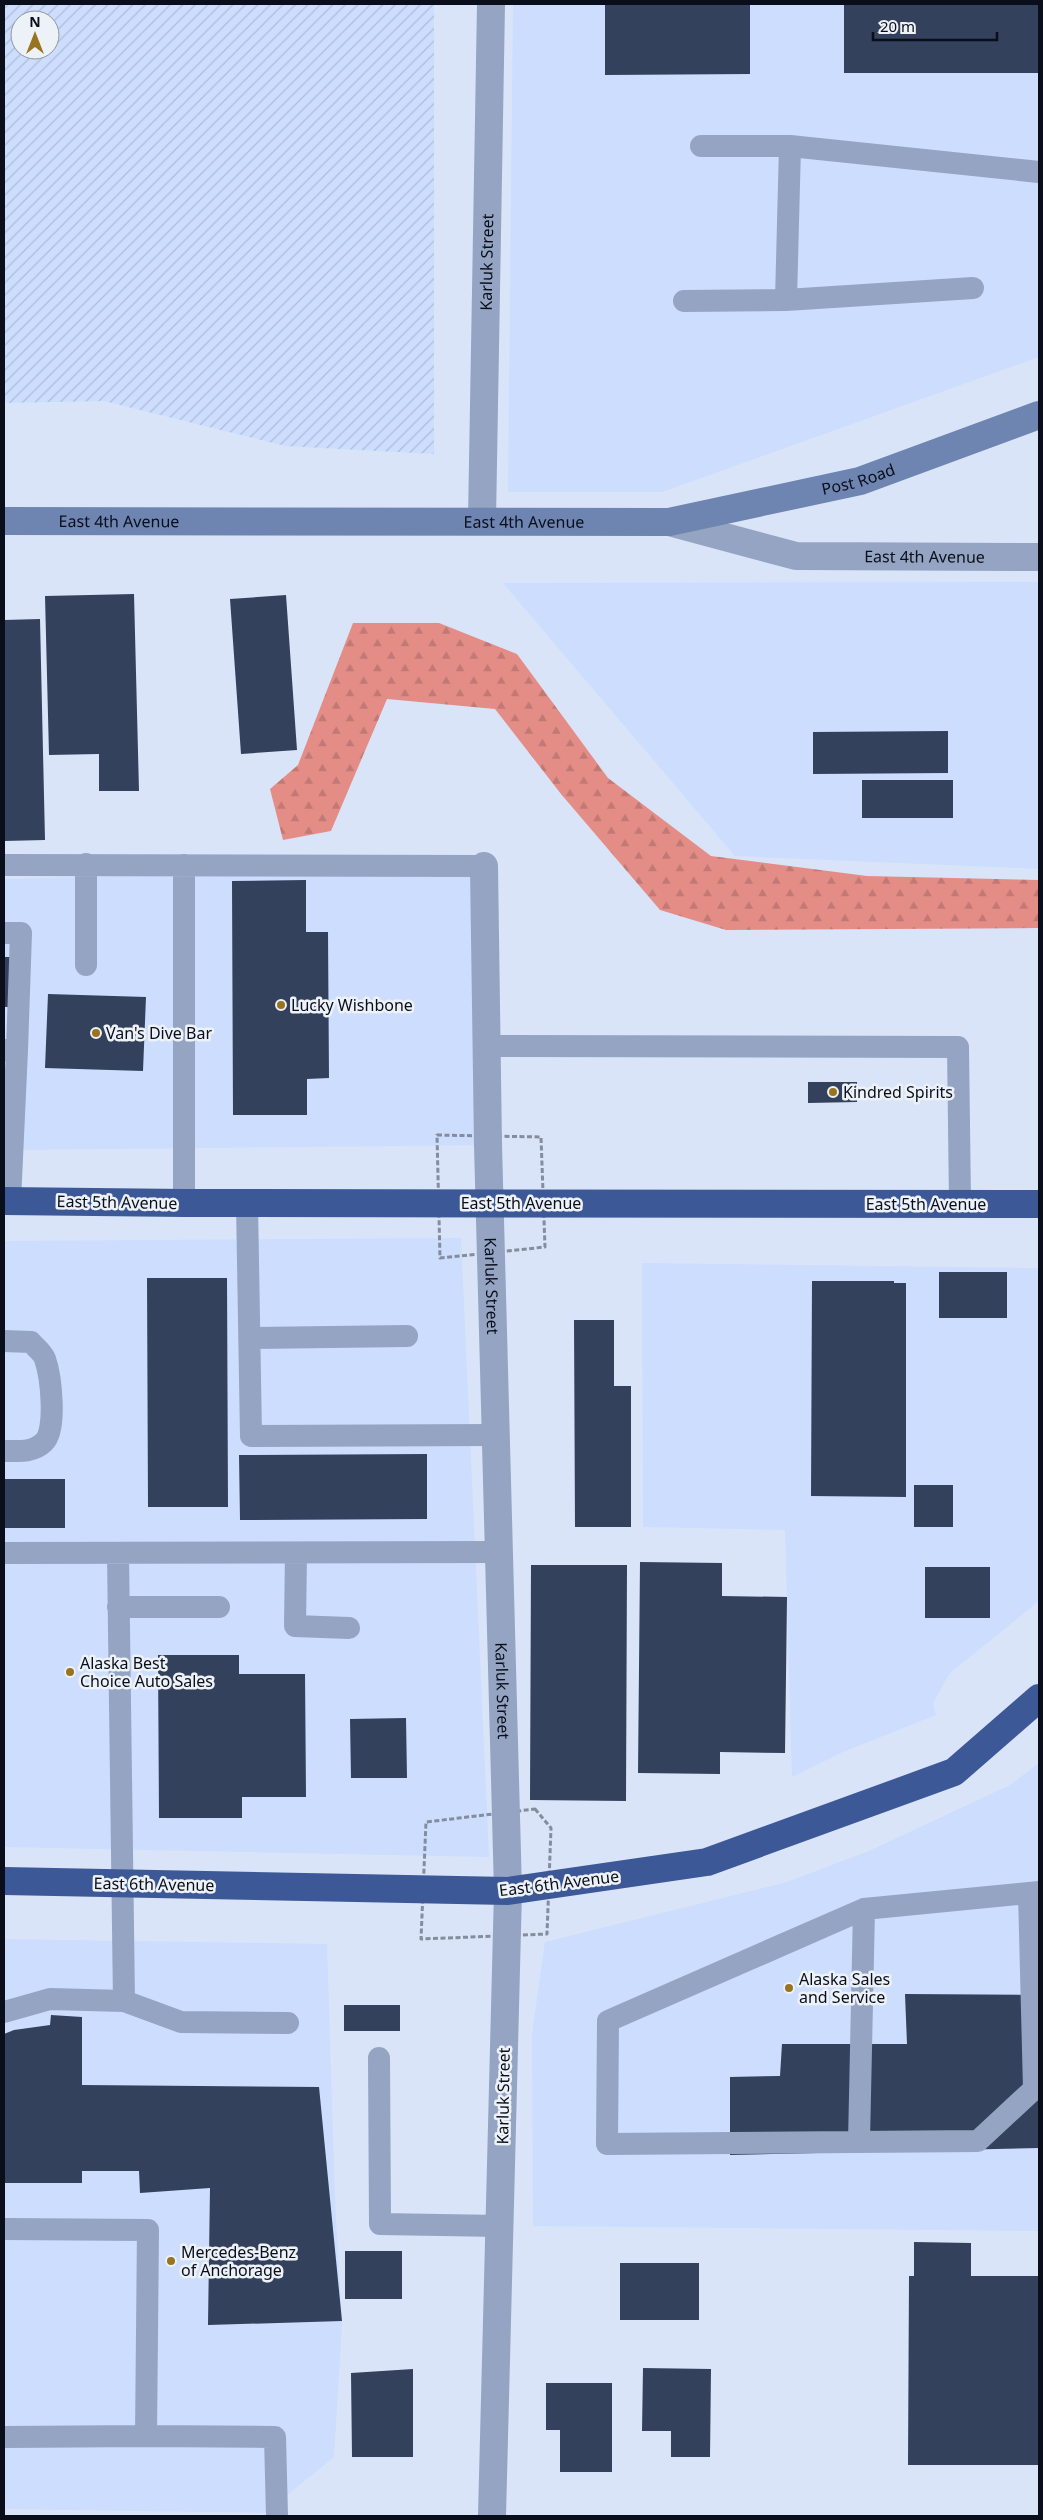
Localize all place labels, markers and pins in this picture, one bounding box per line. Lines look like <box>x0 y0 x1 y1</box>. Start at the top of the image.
place label: Lucky Wishbone <box>291 994 413 1016</box>
marker: Lucky Wishbone <box>275 999 287 1011</box>
place label: Van's Dive Bar <box>106 1022 212 1044</box>
marker: Van's Dive Bar <box>90 1027 102 1039</box>
place label: Kindred Spirits <box>843 1081 953 1103</box>
marker: Kindred Spirits <box>827 1086 839 1098</box>
place label: Alaska Best Choice Auto Sales <box>80 1652 213 1692</box>
marker: Alaska Best Choice Auto Sales <box>64 1666 76 1678</box>
place label: Alaska Sales and Service <box>799 1968 890 2008</box>
marker: Alaska Sales and Service <box>783 1982 795 1994</box>
place label: Mercedes-Benz of Anchorage <box>181 2241 296 2281</box>
marker: Mercedes-Benz of Anchorage <box>165 2255 177 2267</box>

